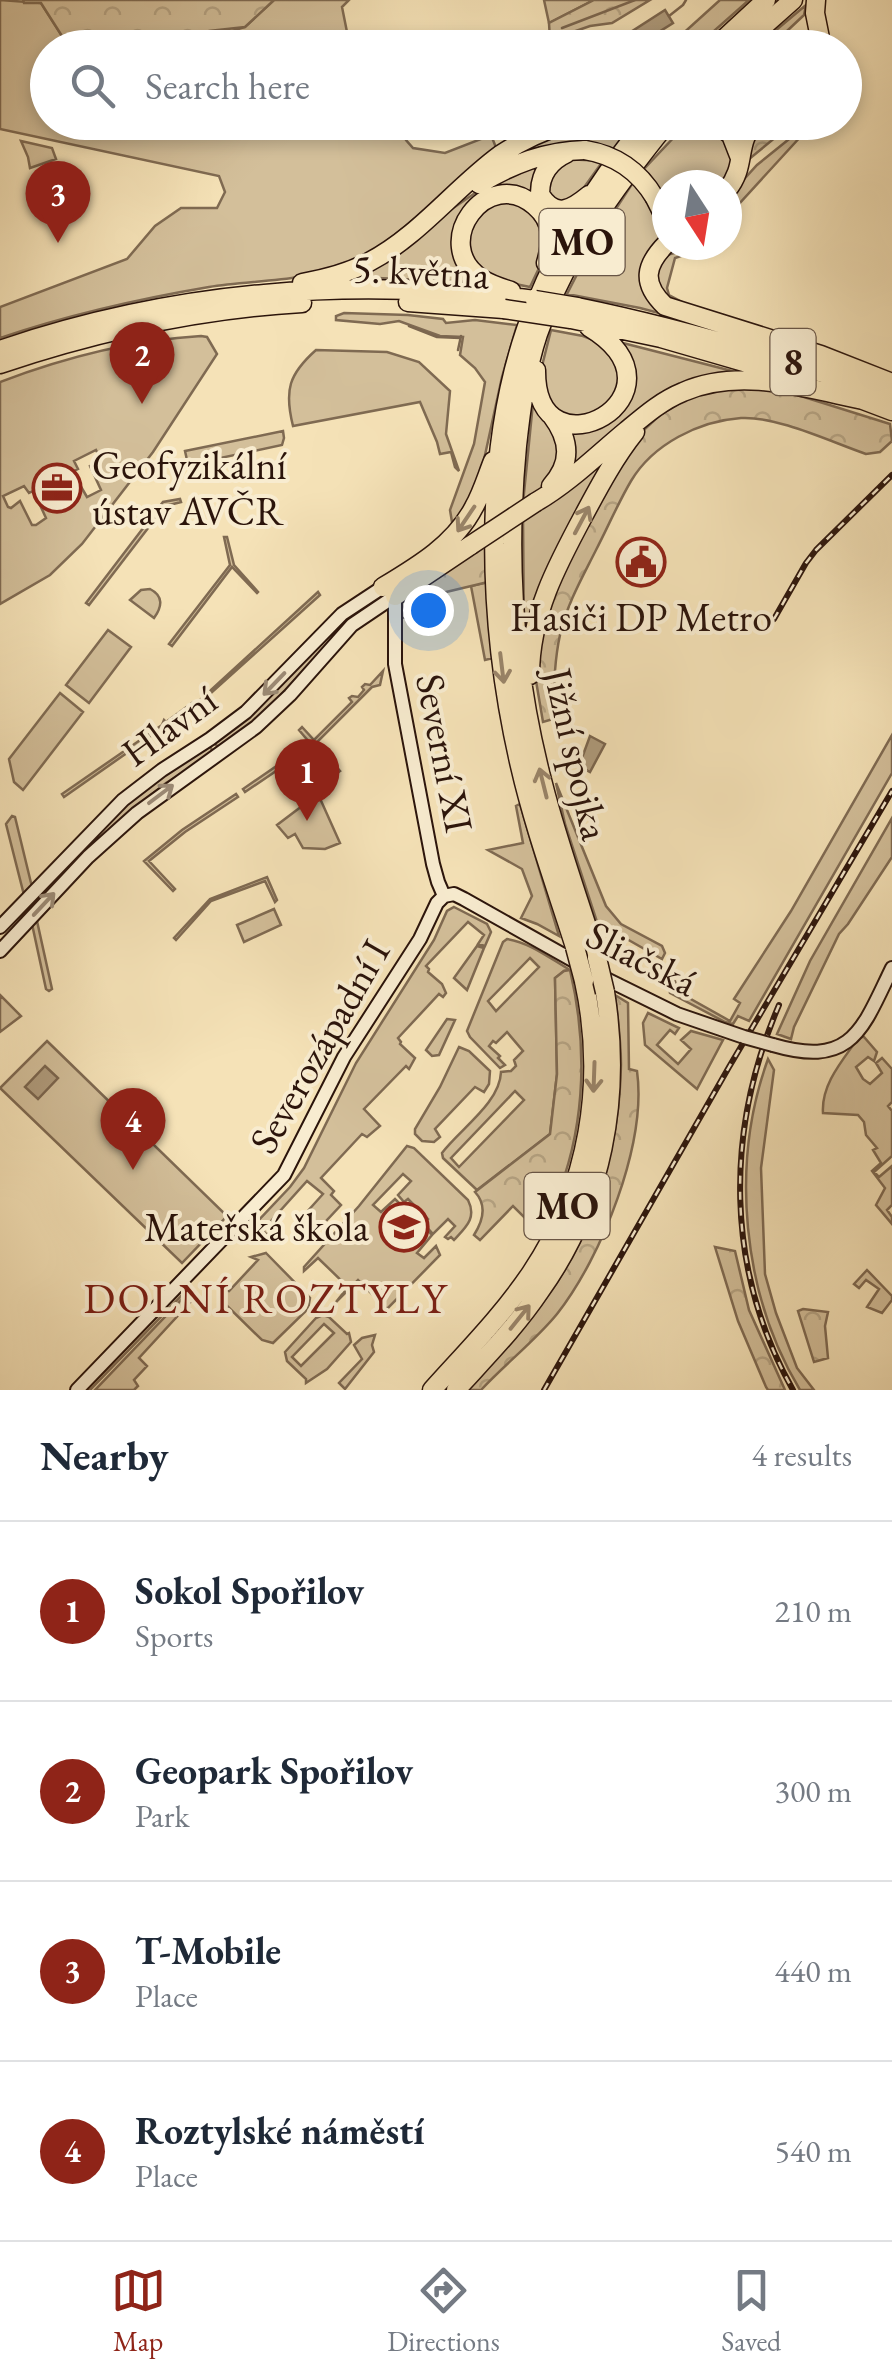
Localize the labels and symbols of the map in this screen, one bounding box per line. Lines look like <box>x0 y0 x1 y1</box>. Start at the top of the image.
pin: 3 <box>26 160 90 243</box>
north arrow <box>652 170 742 260</box>
road number: MO <box>540 209 624 275</box>
street label: 5. května <box>351 241 491 301</box>
pin: 2 <box>110 322 174 404</box>
road number: 8 <box>770 329 816 395</box>
place label: Geofyzikální ústav AVČR <box>92 439 287 537</box>
office icon: Geofyzikální ústav AVČR <box>31 462 83 514</box>
one-way arrow <box>456 504 477 532</box>
one-way arrow <box>572 505 592 535</box>
public building icon: Hasiči DP Metro <box>615 536 667 588</box>
your location <box>403 585 454 636</box>
place label: Hasiči DP Metro <box>510 591 772 643</box>
one-way arrow <box>494 651 512 683</box>
street label: Jižní spojka <box>531 660 622 845</box>
street label: Severní XI <box>404 669 486 837</box>
one-way arrow <box>262 671 286 695</box>
street label: Hlavní <box>111 674 227 778</box>
pin: 1 <box>274 738 340 821</box>
one-way arrow <box>532 768 551 799</box>
one-way arrow <box>148 783 174 805</box>
one-way arrow <box>32 893 56 917</box>
street label: Sliačská <box>578 908 706 1008</box>
street label: Severozápadní I <box>237 930 401 1162</box>
one-way arrow <box>584 1061 603 1093</box>
pin: 4 <box>100 1088 166 1170</box>
road number: MO <box>524 1173 610 1239</box>
place label: Mateřská škola <box>144 1201 369 1253</box>
school or university icon: Mateřská škola <box>378 1201 430 1253</box>
district label: DOLNÍ ROZTYLY <box>83 1271 449 1326</box>
one-way arrow <box>509 1304 530 1331</box>

